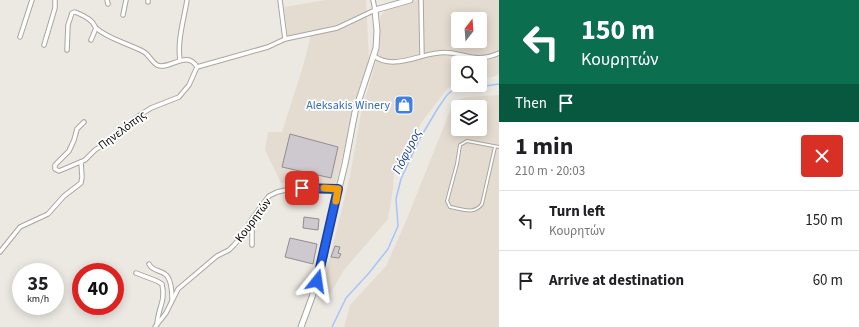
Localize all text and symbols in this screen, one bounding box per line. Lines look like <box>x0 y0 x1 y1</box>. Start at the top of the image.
text: 150 m <box>581 10 655 50</box>
north arrow <box>451 12 487 48</box>
map controls <box>451 12 487 136</box>
icon: left <box>515 16 567 68</box>
text: Κουρητών <box>581 47 659 72</box>
button: search <box>451 56 487 92</box>
icon: arrive <box>555 92 577 114</box>
text: Then <box>515 93 547 114</box>
shop icon: Aleksakis Winery <box>393 94 415 116</box>
place label: Aleksakis Winery <box>306 97 390 114</box>
button: layers <box>451 100 487 136</box>
street label: Πηνελόπης <box>95 107 150 154</box>
water label: Γιόφυρος <box>388 125 426 177</box>
text: 1 min <box>515 129 573 164</box>
button: close <box>801 135 843 177</box>
text: 210 m · 20:03 <box>515 162 585 180</box>
pin <box>285 171 319 205</box>
icon: arrive <box>291 177 313 199</box>
street label: Κουρητών <box>231 194 276 246</box>
text: Turn left <box>549 201 605 222</box>
icon: left <box>515 210 537 232</box>
text: 150 m <box>805 210 843 231</box>
text: Κουρητών <box>549 222 605 240</box>
position arrow <box>296 260 338 302</box>
speed limit sign: 40 <box>72 263 124 315</box>
text: 35 <box>27 270 49 298</box>
icon: arrive <box>515 270 537 292</box>
text: Arrive at destination <box>549 270 684 291</box>
text: 60 m <box>813 270 843 291</box>
text: km/h <box>27 292 49 306</box>

